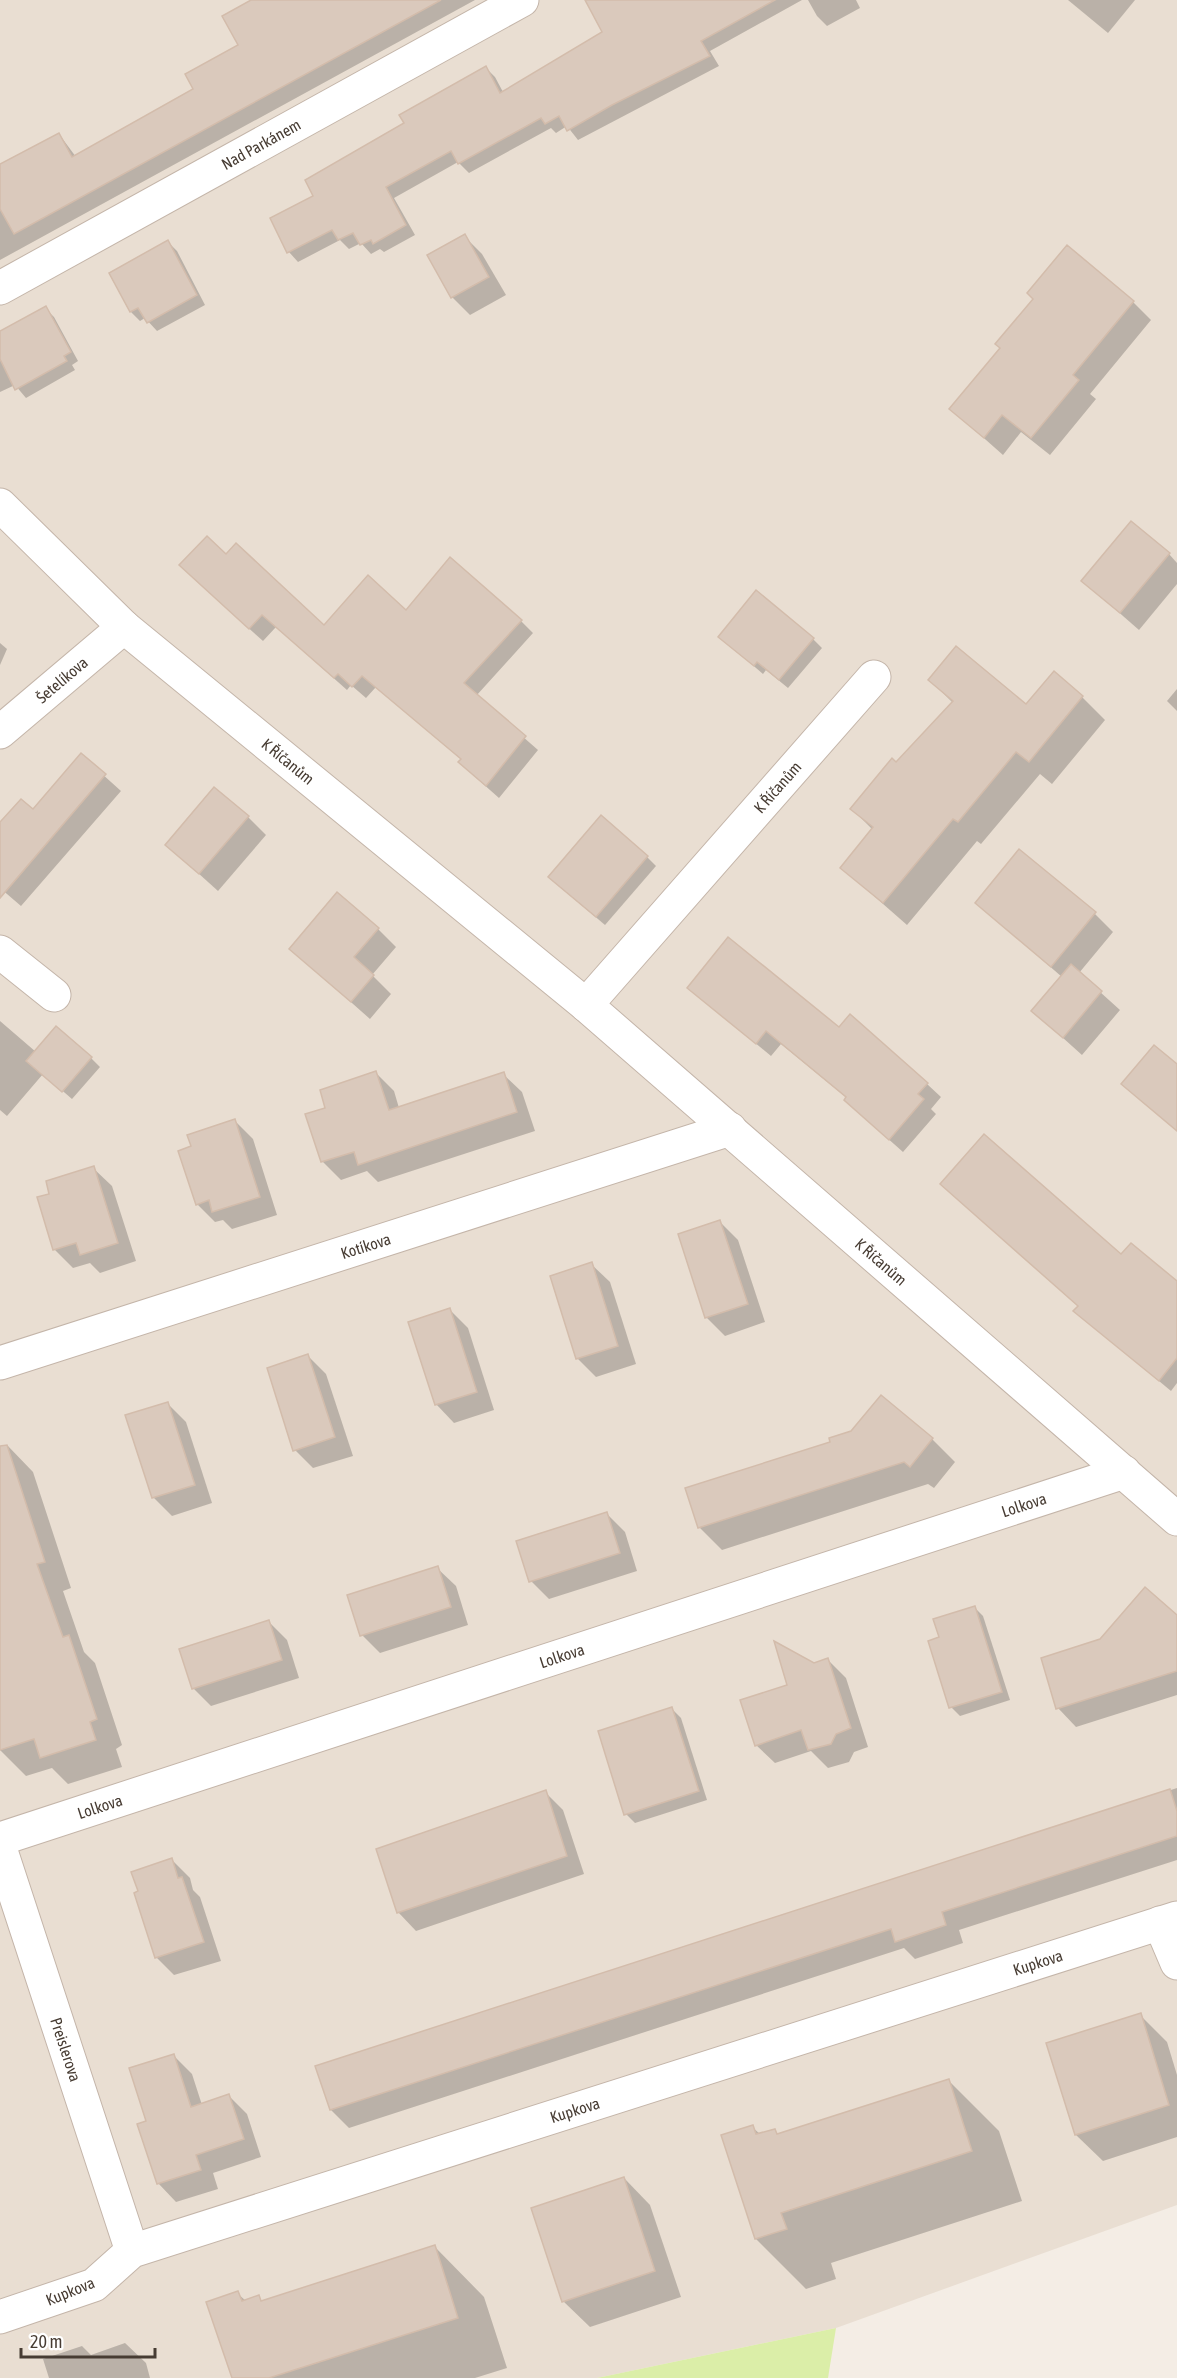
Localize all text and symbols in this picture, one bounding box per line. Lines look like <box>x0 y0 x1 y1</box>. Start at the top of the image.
street label: Nad Parkánem <box>218 115 304 173</box>
street label: Šetelíkova <box>32 653 91 706</box>
street label: K Říčanům <box>258 735 318 788</box>
street label: K Říčanům <box>750 758 805 816</box>
street label: Kotíkova <box>338 1229 393 1262</box>
street label: K Říčanům <box>852 1234 910 1289</box>
street label: Lolkova <box>999 1489 1048 1520</box>
street label: Lolkova <box>537 1640 586 1671</box>
street label: Lolkova <box>75 1791 124 1822</box>
street label: Kupkova <box>1011 1946 1065 1979</box>
street label: Preislerova <box>47 2015 85 2084</box>
street label: Kupkova <box>548 2094 602 2126</box>
street label: Kupkova <box>43 2273 97 2310</box>
scale bar <box>21 2321 154 2359</box>
text: 20 m <box>30 2331 62 2352</box>

